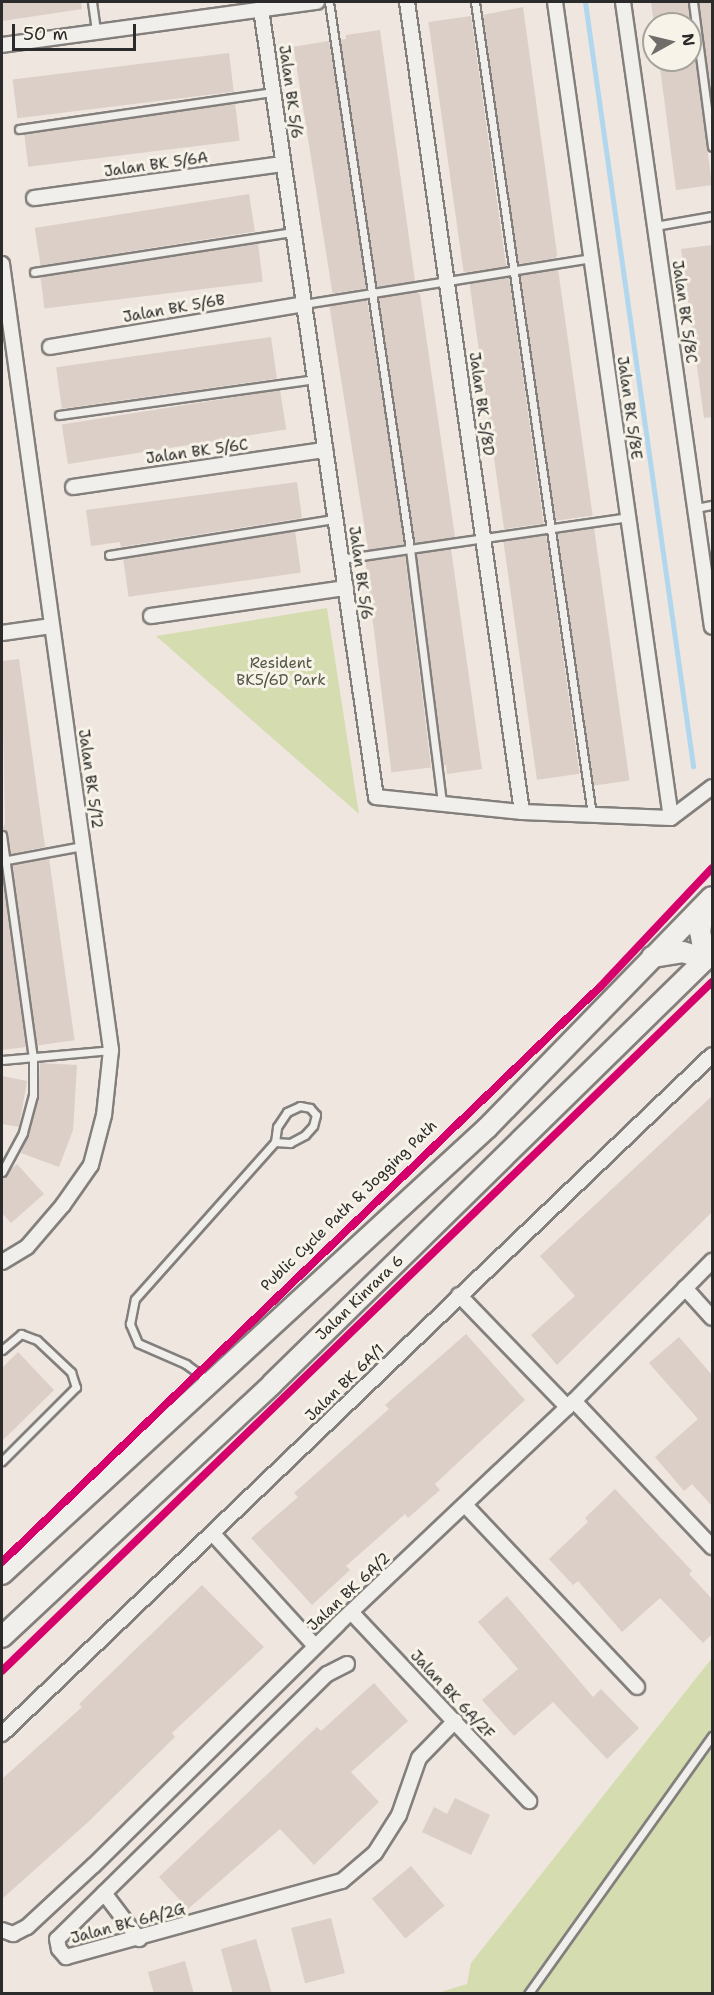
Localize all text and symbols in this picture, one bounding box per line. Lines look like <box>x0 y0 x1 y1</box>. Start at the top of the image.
scale bar <box>15 12 140 50</box>
north arrow <box>642 12 702 72</box>
text: 50 m <box>23 22 68 46</box>
text: N <box>677 32 700 47</box>
street label: Jalan BK 5/6 <box>275 44 305 140</box>
street label: Jalan BK 5/6A <box>103 149 209 181</box>
street label: Jalan BK 5/8C <box>668 259 700 365</box>
street label: Jalan BK 5/6B <box>122 291 226 327</box>
street label: Jalan BK 5/8D <box>465 351 497 457</box>
street label: Jalan BK 5/8E <box>613 355 645 461</box>
street label: Jalan BK 5/6C <box>145 436 249 468</box>
street label: Jalan BK 5/6 <box>345 525 375 621</box>
park label: Resident BK5/6D Park <box>236 654 326 689</box>
street label: Jalan BK 5/12 <box>74 728 106 830</box>
street label: Public Cycle Path & Jogging Path <box>257 1117 441 1295</box>
street label: Jalan Kinrara 6 <box>312 1252 408 1344</box>
street label: Jalan BK 6A/1 <box>302 1341 388 1425</box>
street label: Jalan BK 6A/2 <box>304 1549 394 1635</box>
street label: Jalan BK 6A/2F <box>406 1647 498 1743</box>
street label: Jalan BK 6A/2G <box>69 1900 187 1948</box>

